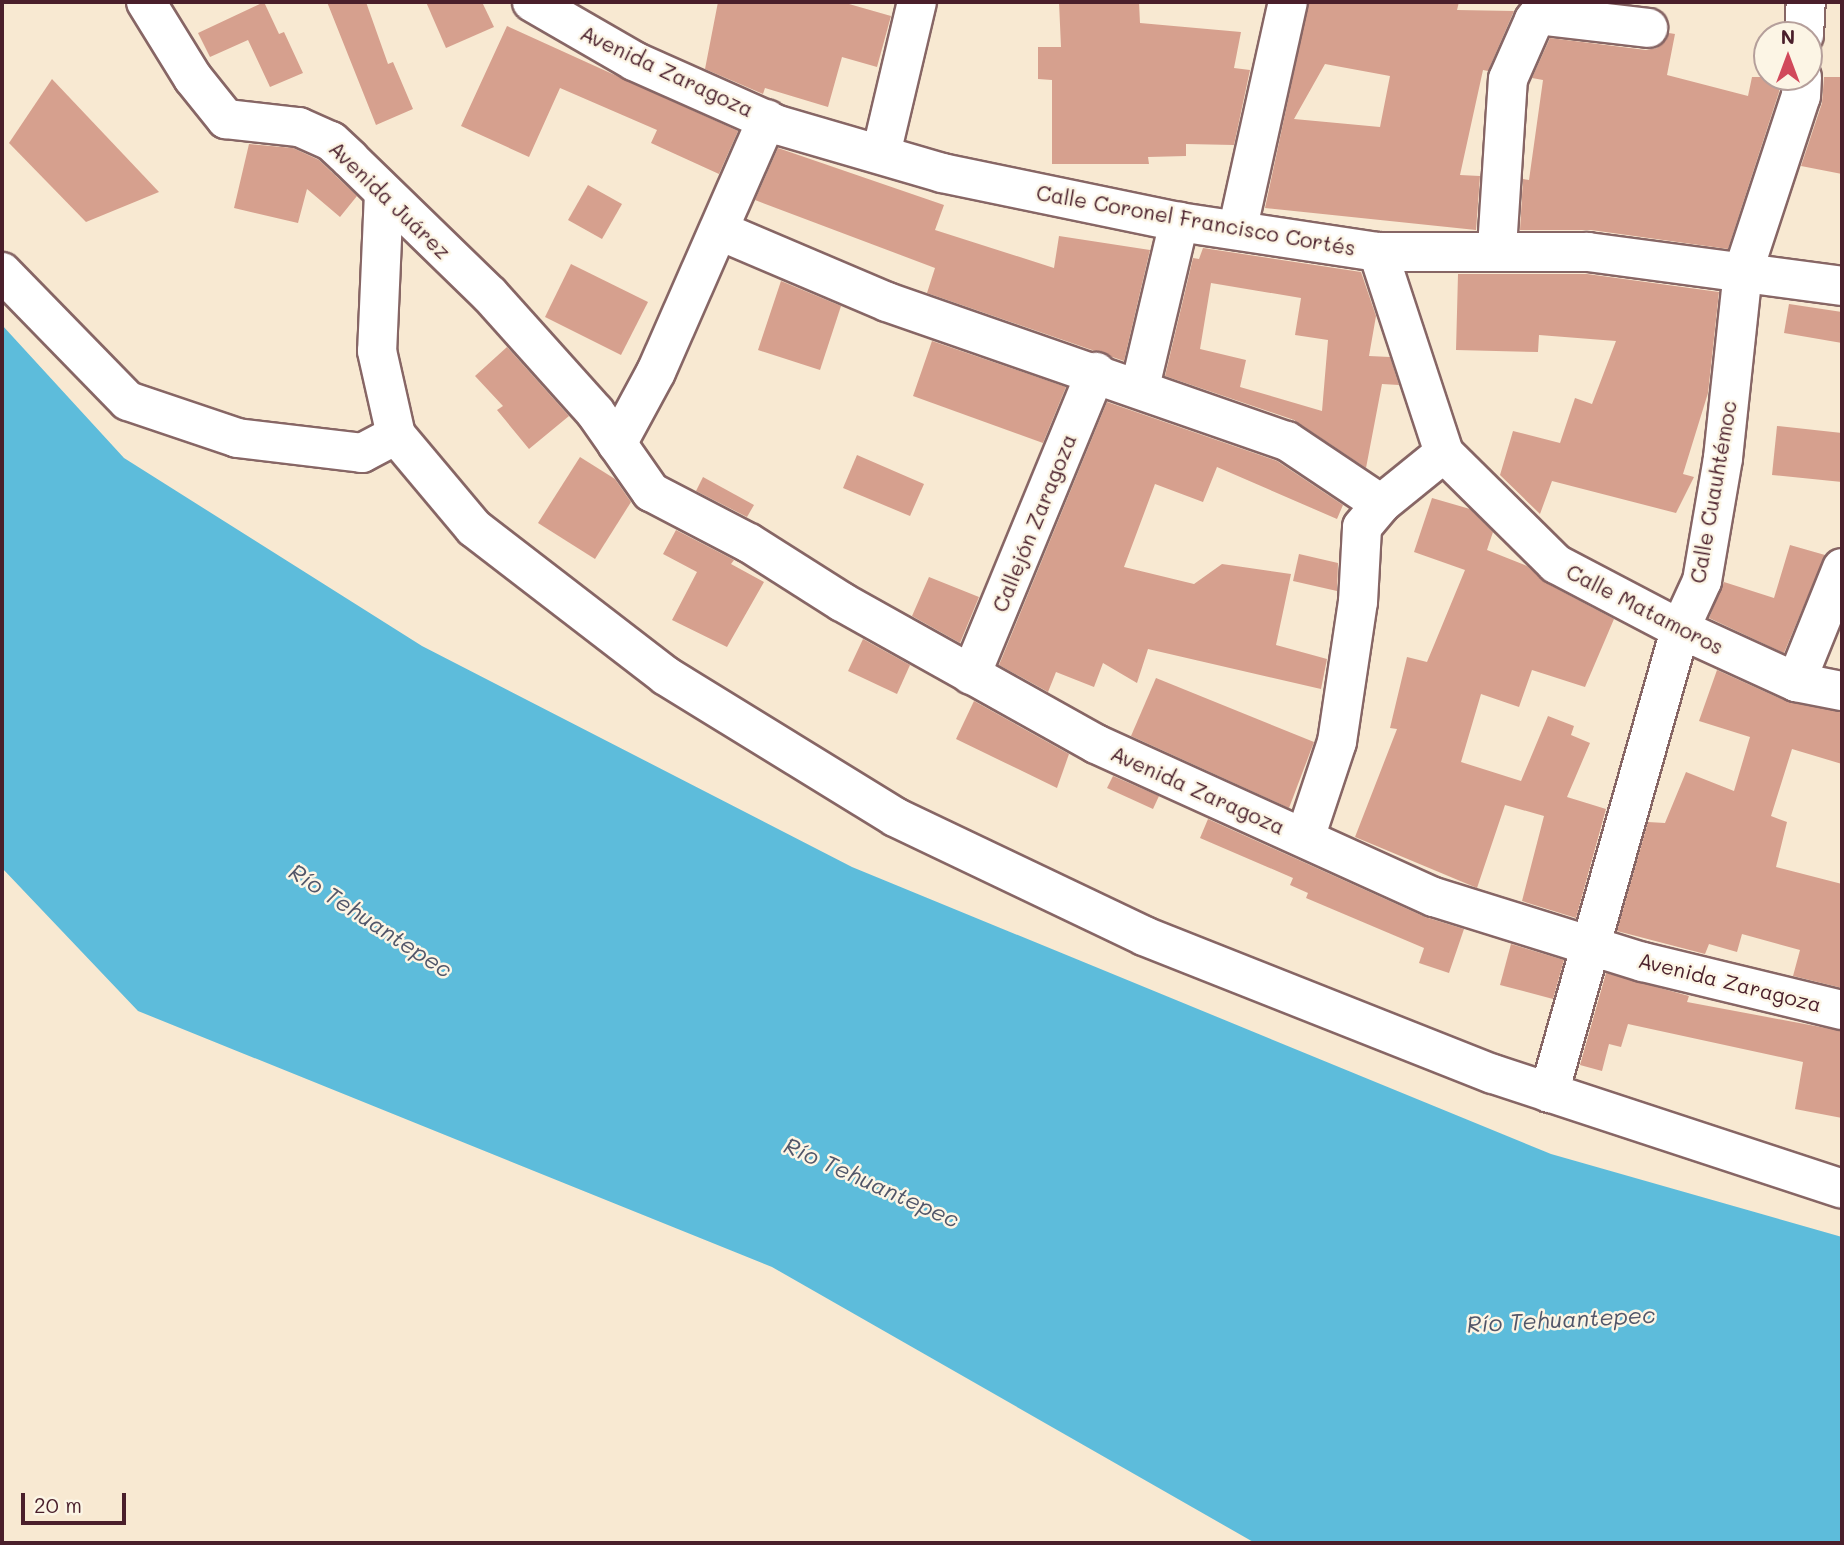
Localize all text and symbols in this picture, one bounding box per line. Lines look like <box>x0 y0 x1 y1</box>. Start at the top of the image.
street label: Avenida Zaragoza <box>577 20 757 122</box>
north arrow <box>1753 21 1823 91</box>
text: N <box>1781 24 1795 49</box>
street label: Avenida Juárez <box>324 136 456 264</box>
street label: Calle Coronel Francisco Cortés <box>1034 179 1358 261</box>
street label: Calle Cuauhtémoc <box>1685 399 1741 585</box>
street label: Callejón Zaragoza <box>987 430 1081 616</box>
street label: Calle Matamoros <box>1562 559 1728 659</box>
street label: Avenida Zaragoza <box>1107 740 1289 840</box>
water label: Río Tehuantepec <box>284 857 458 983</box>
street label: Avenida Zaragoza <box>1636 947 1824 1017</box>
water label: Río Tehuantepec <box>780 1131 964 1233</box>
water label: Río Tehuantepec <box>1466 1300 1656 1338</box>
scale bar <box>24 1478 130 1522</box>
text: 20 m <box>34 1491 82 1518</box>

